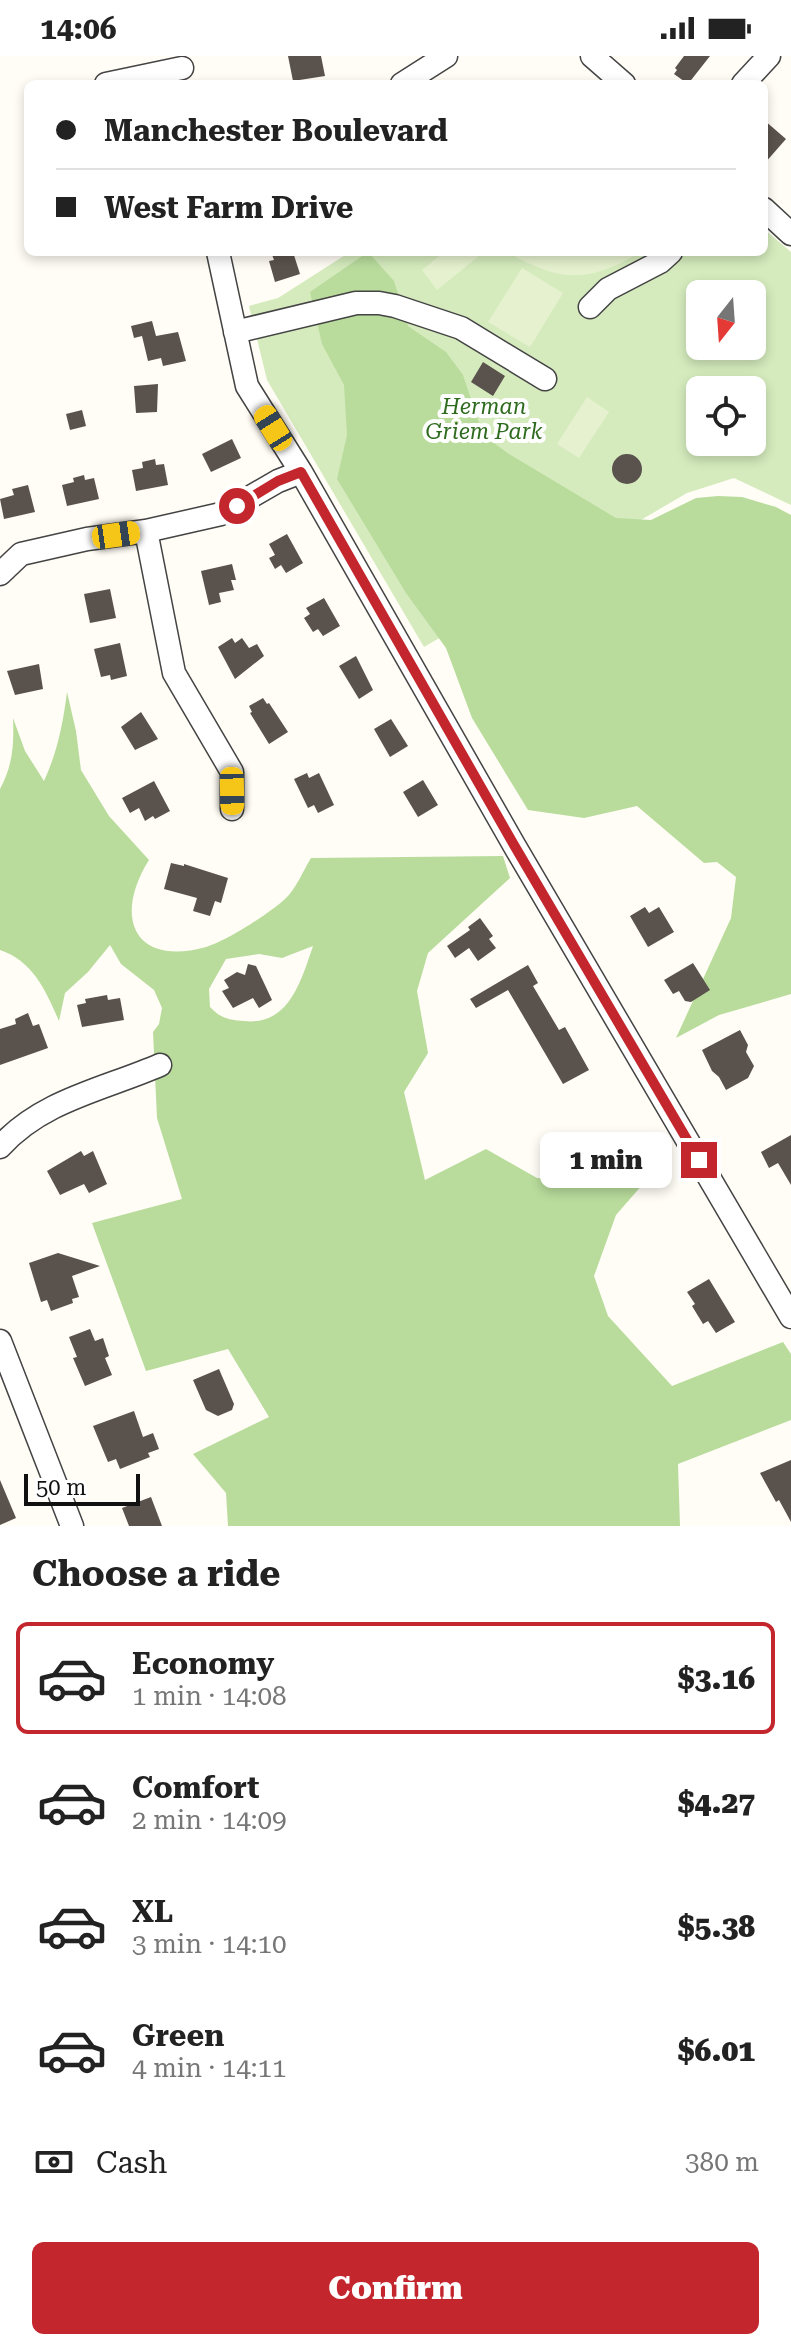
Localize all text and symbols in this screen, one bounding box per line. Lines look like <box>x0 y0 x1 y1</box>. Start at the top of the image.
text: 14:06 <box>40 11 117 46</box>
text: Manchester Boulevard <box>104 113 448 148</box>
text: West Farm Drive <box>104 190 353 225</box>
north arrow <box>686 280 766 360</box>
map controls <box>686 280 766 456</box>
button: locate <box>686 376 766 456</box>
park label: Herman Griem Park <box>426 394 543 444</box>
car <box>250 401 296 455</box>
route start <box>219 488 255 524</box>
car <box>91 520 141 550</box>
car <box>220 767 244 815</box>
callout: 1 min <box>539 1132 671 1188</box>
route end <box>681 1142 717 1178</box>
text: 1 min <box>569 1145 643 1175</box>
scale bar <box>24 1470 140 1506</box>
text: 50 m <box>36 1475 86 1500</box>
text: Choose a ride <box>32 1553 280 1595</box>
icon: car <box>36 1642 108 1714</box>
text: Economy <box>132 1646 274 1681</box>
text: $3.16 <box>678 1661 755 1696</box>
text: 1 min · 14:08 <box>132 1681 287 1711</box>
icon: car <box>36 1766 108 1838</box>
text: Comfort <box>132 1770 259 1805</box>
text: $4.27 <box>678 1785 755 1820</box>
text: 2 min · 14:09 <box>132 1805 287 1835</box>
icon: car <box>36 1890 108 1962</box>
text: XL <box>132 1894 173 1929</box>
text: $5.38 <box>678 1909 755 1944</box>
text: 3 min · 14:10 <box>132 1929 287 1959</box>
icon: car <box>36 2014 108 2086</box>
text: Green <box>132 2018 224 2053</box>
text: $6.01 <box>678 2033 755 2068</box>
text: 4 min · 14:11 <box>132 2053 287 2083</box>
icon: cash <box>32 2140 76 2184</box>
text: Cash <box>96 2145 167 2180</box>
text: 380 m <box>685 2147 759 2177</box>
button: Confirm <box>32 2242 759 2334</box>

